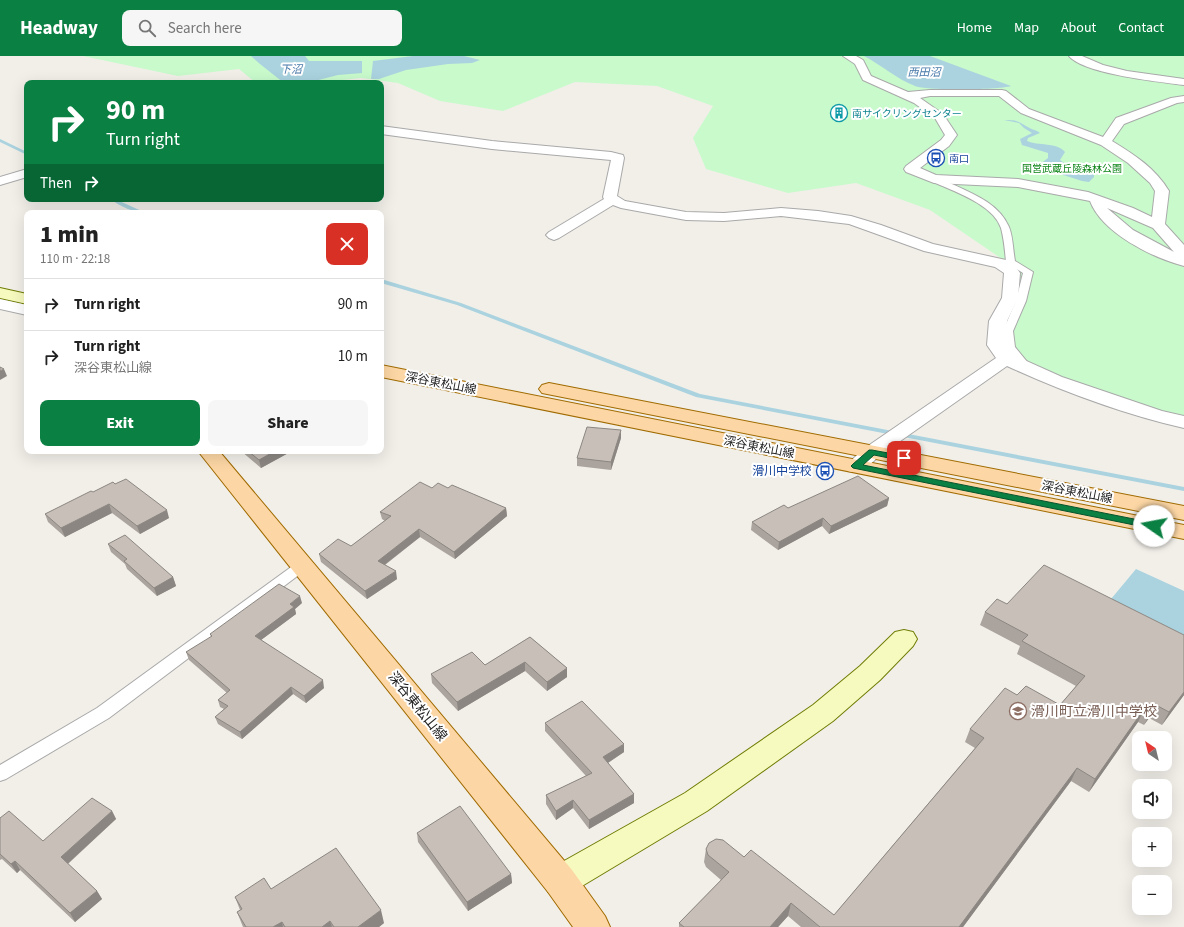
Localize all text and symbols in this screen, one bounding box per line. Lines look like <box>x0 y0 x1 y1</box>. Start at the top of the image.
search box <box>122 10 402 46</box>
text: Headway <box>20 15 98 42</box>
icon: search <box>136 17 158 39</box>
text: Search here <box>168 18 242 39</box>
text: Home <box>957 18 992 38</box>
text: Map <box>1014 18 1039 38</box>
text: About <box>1061 18 1096 38</box>
text: Contact <box>1118 18 1164 38</box>
water label: 下沼 <box>280 62 304 77</box>
water label: 西田沼 <box>908 65 942 80</box>
text: 90 m <box>106 90 165 130</box>
icon: right <box>40 96 92 148</box>
building icon: 南サイクリングセンター <box>829 103 849 123</box>
place label: 南サイクリングセンター <box>852 107 962 121</box>
text: Turn right <box>106 127 180 152</box>
bus stop icon: 南口 <box>926 148 946 168</box>
place label: 南口 <box>949 152 969 166</box>
park label: 国営武蔵丘陵森林公園 <box>1022 162 1122 176</box>
icon: right <box>80 172 102 194</box>
text: Then <box>40 173 72 194</box>
text: 1 min <box>40 217 99 252</box>
button: close <box>326 223 368 265</box>
text: 110 m · 22:18 <box>40 250 110 268</box>
icon: right <box>40 294 62 316</box>
text: Turn right <box>74 294 140 315</box>
text: 90 m <box>338 294 368 315</box>
text: Turn right <box>74 336 140 357</box>
icon: right <box>40 346 62 368</box>
text: 10 m <box>338 346 368 367</box>
text: 深谷東松山線 <box>74 359 152 377</box>
street label: 深谷東松山線 <box>404 368 478 399</box>
button: Exit <box>40 400 200 446</box>
button: Share <box>208 400 368 446</box>
street label: 深谷東松山線 <box>722 432 796 463</box>
pin <box>887 441 921 475</box>
icon: arrive <box>893 447 915 469</box>
bus stop icon: 滑川中学校 <box>815 461 835 481</box>
place label: 滑川中学校 <box>752 463 812 480</box>
street label: 深谷東松山線 <box>1040 477 1114 508</box>
position arrow <box>1133 505 1175 547</box>
street label: 深谷東松山線 <box>383 668 451 746</box>
school or university icon: 滑川町立滑川中学校 <box>1008 701 1028 721</box>
place label: 滑川町立滑川中学校 <box>1031 702 1157 722</box>
north arrow <box>1132 731 1172 771</box>
map controls <box>1132 731 1172 915</box>
button: sound <box>1132 779 1172 819</box>
button: + <box>1132 827 1172 867</box>
button: − <box>1132 875 1172 915</box>

